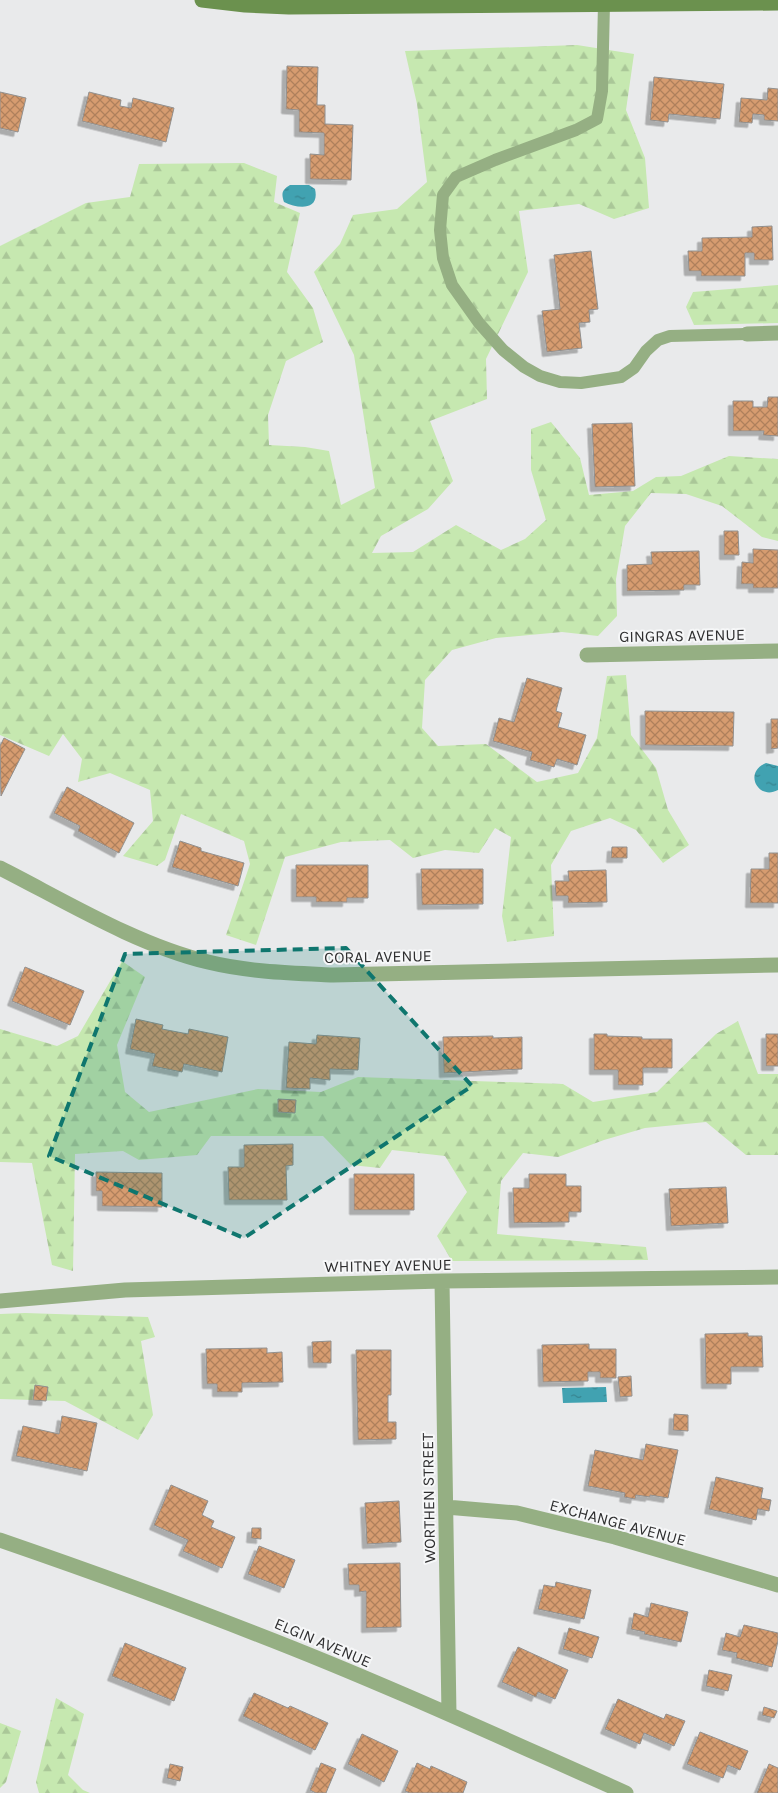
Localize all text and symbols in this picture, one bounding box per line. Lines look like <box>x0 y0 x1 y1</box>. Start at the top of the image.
street label: GINGRAS AVENUE <box>619 625 745 646</box>
street label: CORAL AVENUE <box>324 946 432 967</box>
street label: WHITNEY AVENUE <box>324 1255 452 1276</box>
street label: WORTHEN STREET <box>418 1433 439 1563</box>
street label: EXCHANGE AVENUE <box>548 1495 688 1550</box>
street label: ELGIN AVENUE <box>272 1614 374 1671</box>

